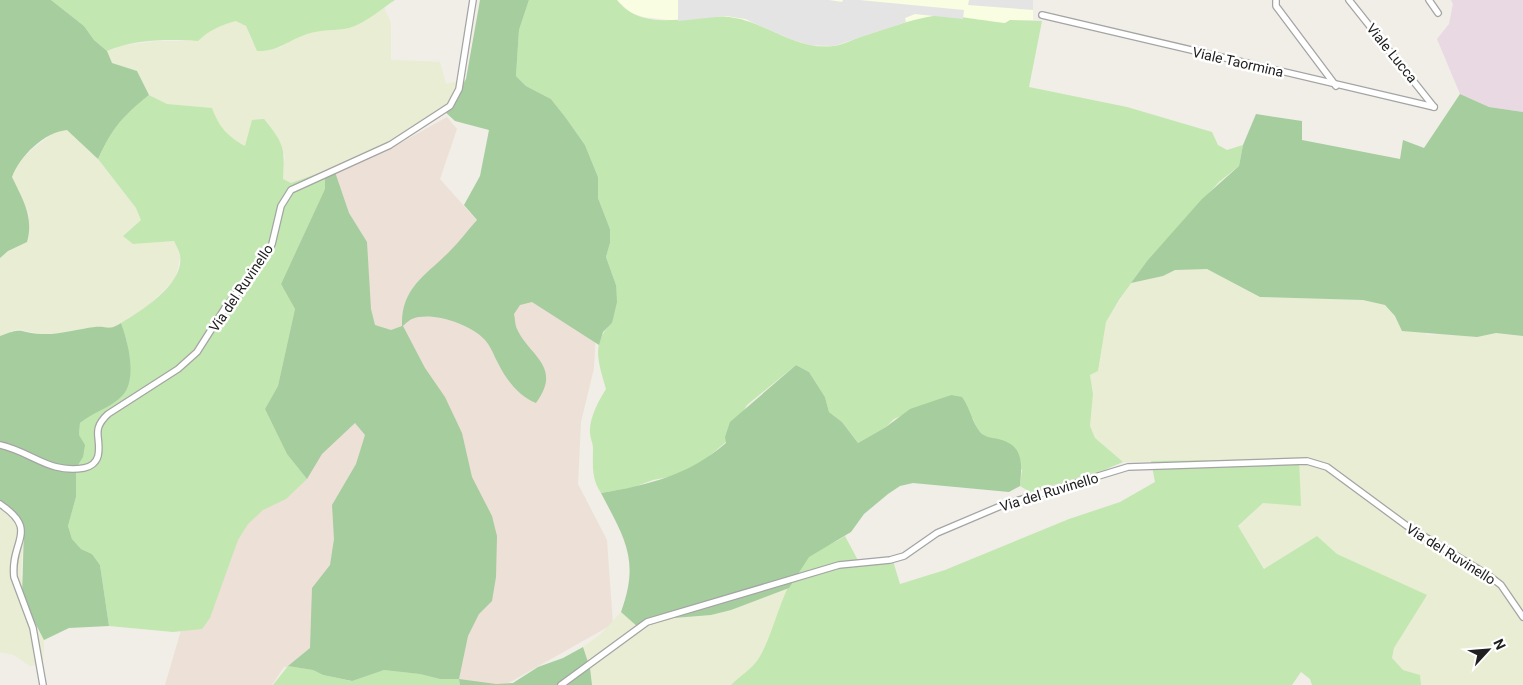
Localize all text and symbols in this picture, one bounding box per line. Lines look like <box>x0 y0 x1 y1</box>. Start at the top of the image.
street label: Viale Lucca <box>1363 20 1421 86</box>
street label: Viale Taormina <box>1191 44 1285 80</box>
street label: Via del Ruvinello <box>206 241 276 335</box>
street label: Via del Ruvinello <box>998 469 1100 515</box>
street label: Via del Ruvinello <box>1403 520 1499 588</box>
north arrow <box>1463 625 1513 675</box>
text: N <box>1490 636 1509 652</box>

